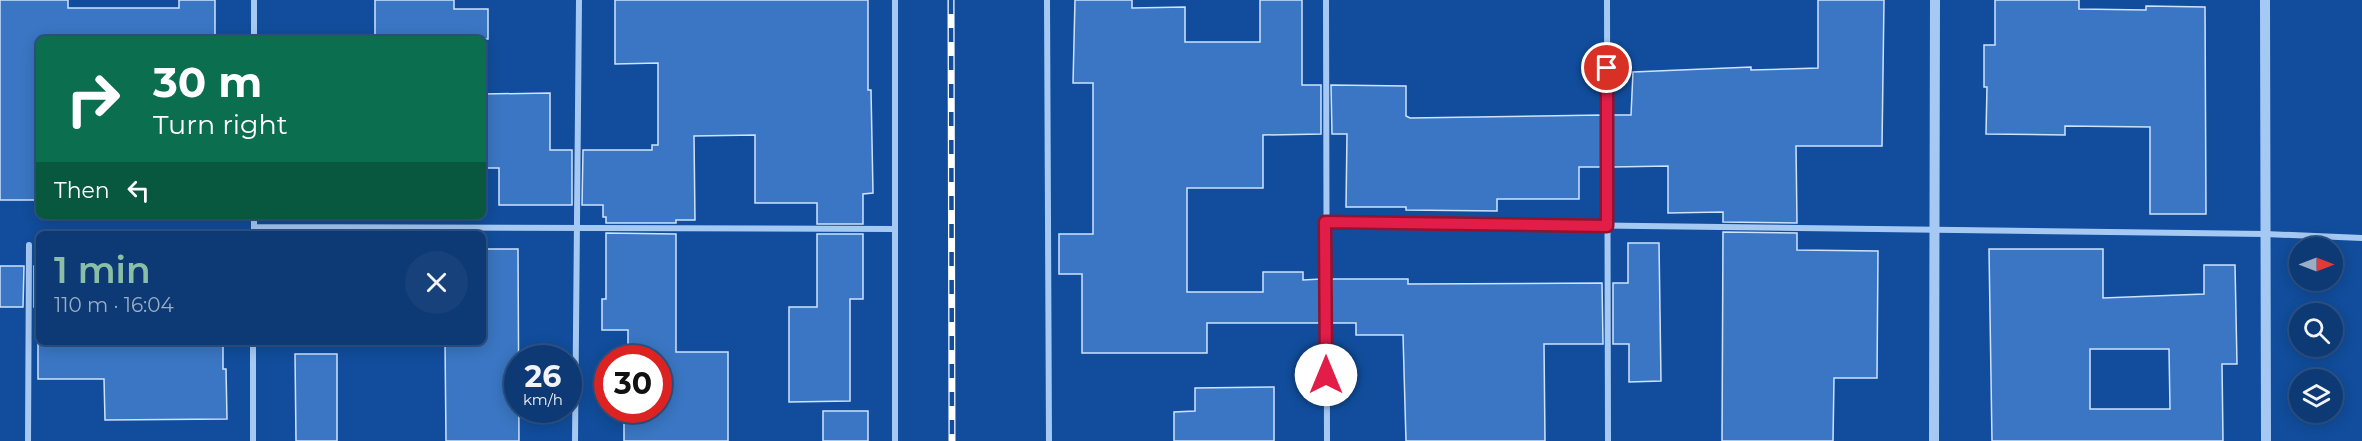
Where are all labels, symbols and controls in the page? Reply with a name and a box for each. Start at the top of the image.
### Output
pin [1581,42,1632,93]
icon: arrive [1590,51,1623,84]
text: 30 m [153,56,262,108]
icon: right [54,60,132,138]
text: Turn right [153,108,288,141]
icon: left [122,174,155,207]
text: Then [54,177,110,204]
north arrow [2289,237,2343,291]
map controls [2289,237,2343,423]
text: 1 min [54,248,151,292]
button: close [405,251,468,314]
text: 110 m · 16:04 [54,293,174,317]
button: search [2289,303,2343,357]
position arrow [1294,343,1358,407]
speed limit sign: 30 [594,345,672,423]
text: 26 [525,358,561,395]
button: layers [2289,369,2343,423]
text: km/h [523,390,563,409]

